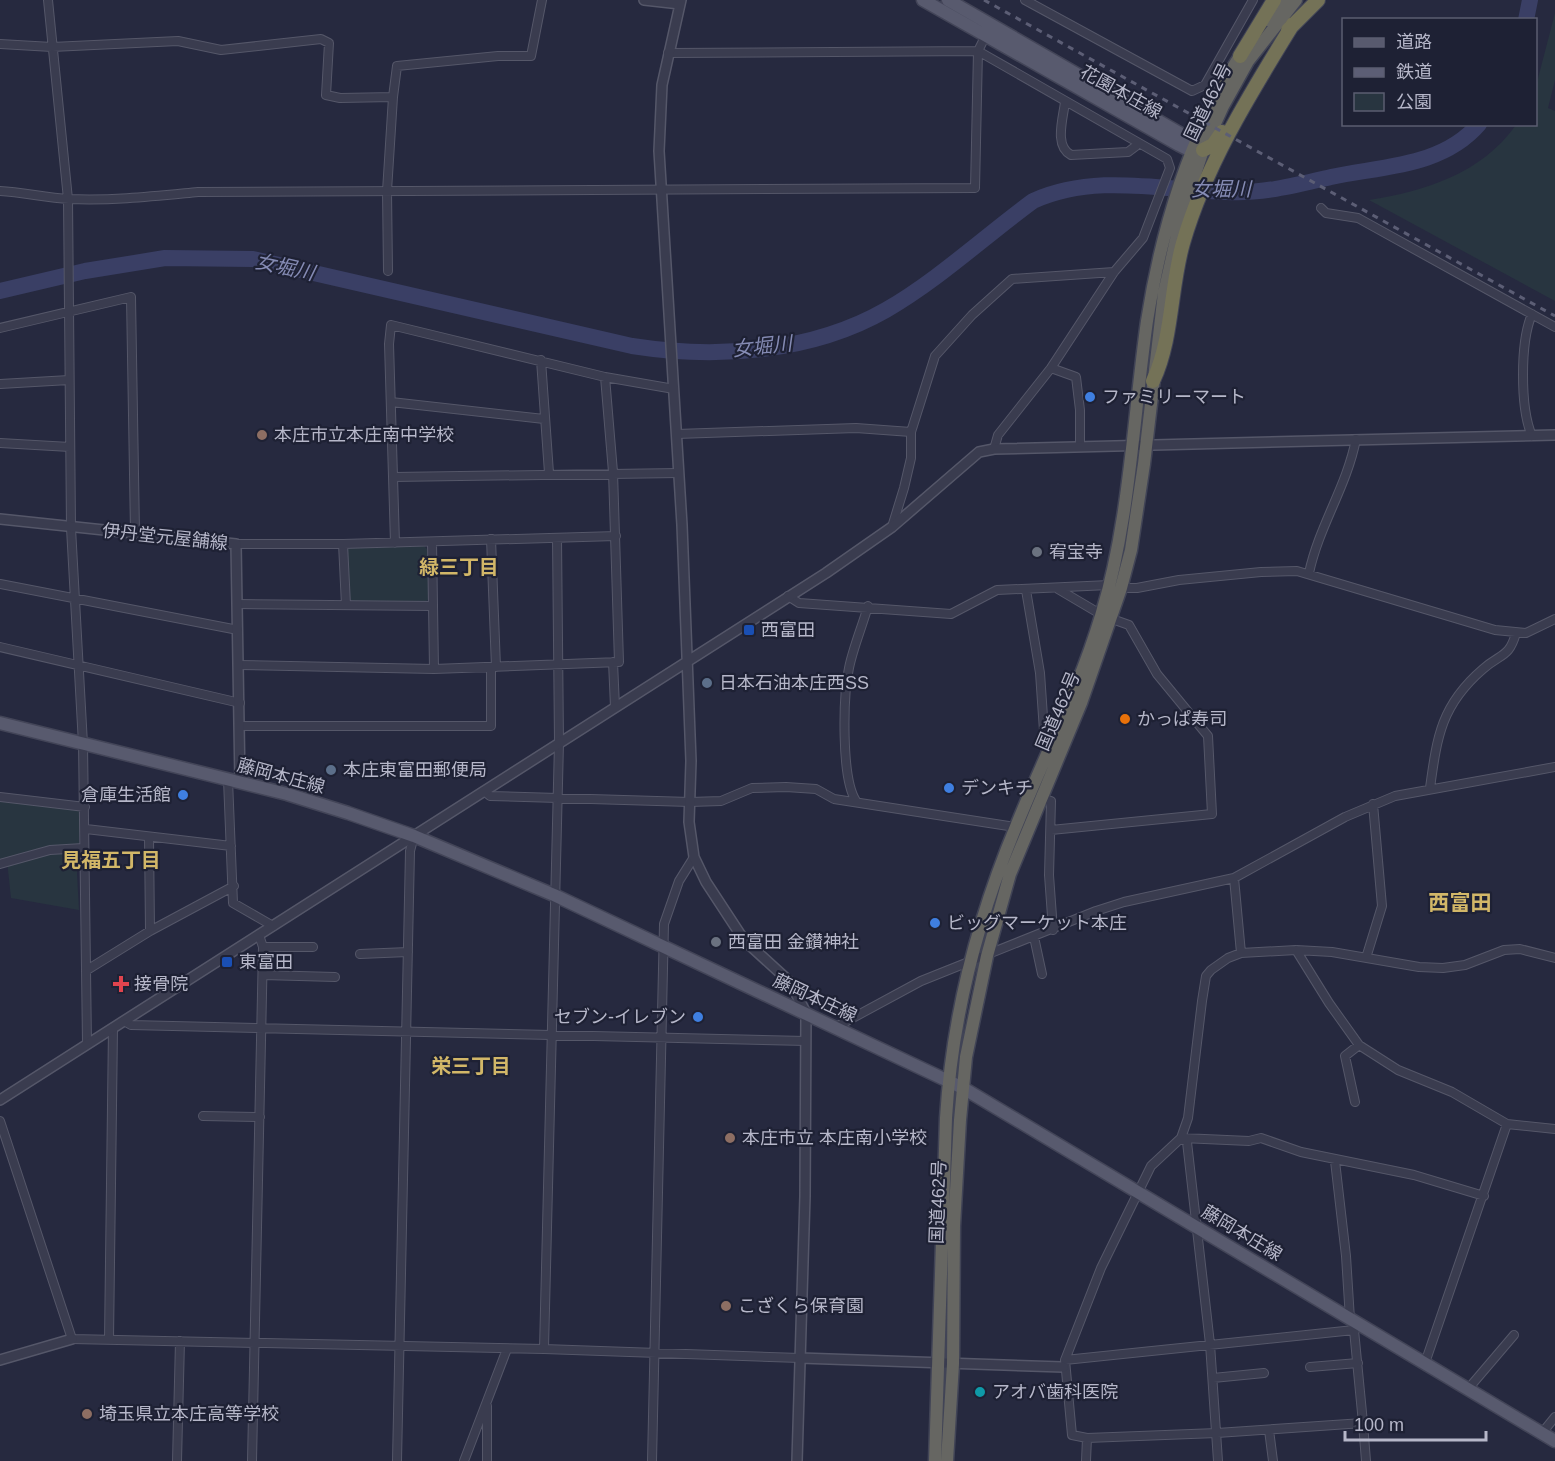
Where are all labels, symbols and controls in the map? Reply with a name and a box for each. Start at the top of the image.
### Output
legend [1342,18,1537,126]
text: 道路 [1396,32,1432,52]
street label: 国道462号 [1181,60,1235,144]
street label: 花園本庄線 [1077,61,1165,123]
text: 鉄道 [1396,62,1432,82]
text: 公園 [1396,92,1432,112]
water label: 女堀川 [1191,178,1253,200]
water label: 女堀川 [253,250,319,284]
water label: 女堀川 [731,332,795,360]
place label: ファミリーマート [1102,387,1246,407]
marker: ファミリーマート [1083,390,1097,404]
place label: 本庄市立本庄南中学校 [274,425,454,445]
marker: 本庄市立本庄南中学校 [255,428,269,442]
street label: 伊丹堂元屋舗線 [101,520,229,554]
place label: 宥宝寺 [1049,542,1103,562]
marker: 宥宝寺 [1030,545,1044,559]
district label: 緑三丁目 [419,556,499,578]
place label: 西富田 [761,620,815,640]
marker: 西富田 [742,623,756,637]
street label: 国道462号 [1032,668,1084,754]
place label: 日本石油本庄西SS [719,673,869,693]
marker: 日本石油本庄西SS [700,676,714,690]
place label: かっぱ寿司 [1137,709,1227,729]
marker: かっぱ寿司 [1118,712,1132,726]
street label: 藤岡本庄線 [235,755,327,797]
place label: 本庄東富田郵便局 [343,760,487,780]
marker: 本庄東富田郵便局 [324,763,338,777]
place label: デンキチ [961,778,1033,798]
marker: デンキチ [942,781,956,795]
place label: 倉庫生活館 [81,785,171,805]
marker: 倉庫生活館 [176,788,190,802]
district label: 見福五丁目 [61,849,161,871]
district label: 西富田 [1429,891,1492,914]
place label: ビッグマーケット本庄 [947,913,1127,933]
marker: ビッグマーケット本庄 [928,916,942,930]
place label: 西富田 金鑚神社 [728,932,859,952]
marker: 西富田 金鑚神社 [709,935,723,949]
place label: 東富田 [239,952,293,972]
marker: 東富田 [220,955,234,969]
street label: 藤岡本庄線 [770,970,860,1026]
place label: 接骨院 [134,974,188,994]
marker: 接骨院 [112,975,130,993]
place label: セブン-イレブン [554,1007,686,1027]
marker: セブン-イレブン [691,1010,705,1024]
district label: 栄三丁目 [431,1055,511,1077]
place label: 本庄市立 本庄南小学校 [742,1128,927,1148]
marker: 本庄市立 本庄南小学校 [723,1131,737,1145]
street label: 国道462号 [927,1160,949,1244]
street label: 藤岡本庄線 [1198,1201,1286,1265]
place label: こざくら保育園 [738,1296,864,1316]
marker: こざくら保育園 [719,1299,733,1313]
place label: アオバ歯科医院 [992,1382,1118,1402]
marker: アオバ歯科医院 [973,1385,987,1399]
place label: 埼玉県立本庄高等学校 [99,1404,279,1424]
scale bar [1345,1404,1486,1442]
marker: 埼玉県立本庄高等学校 [80,1407,94,1421]
text: 100 m [1354,1415,1404,1435]

